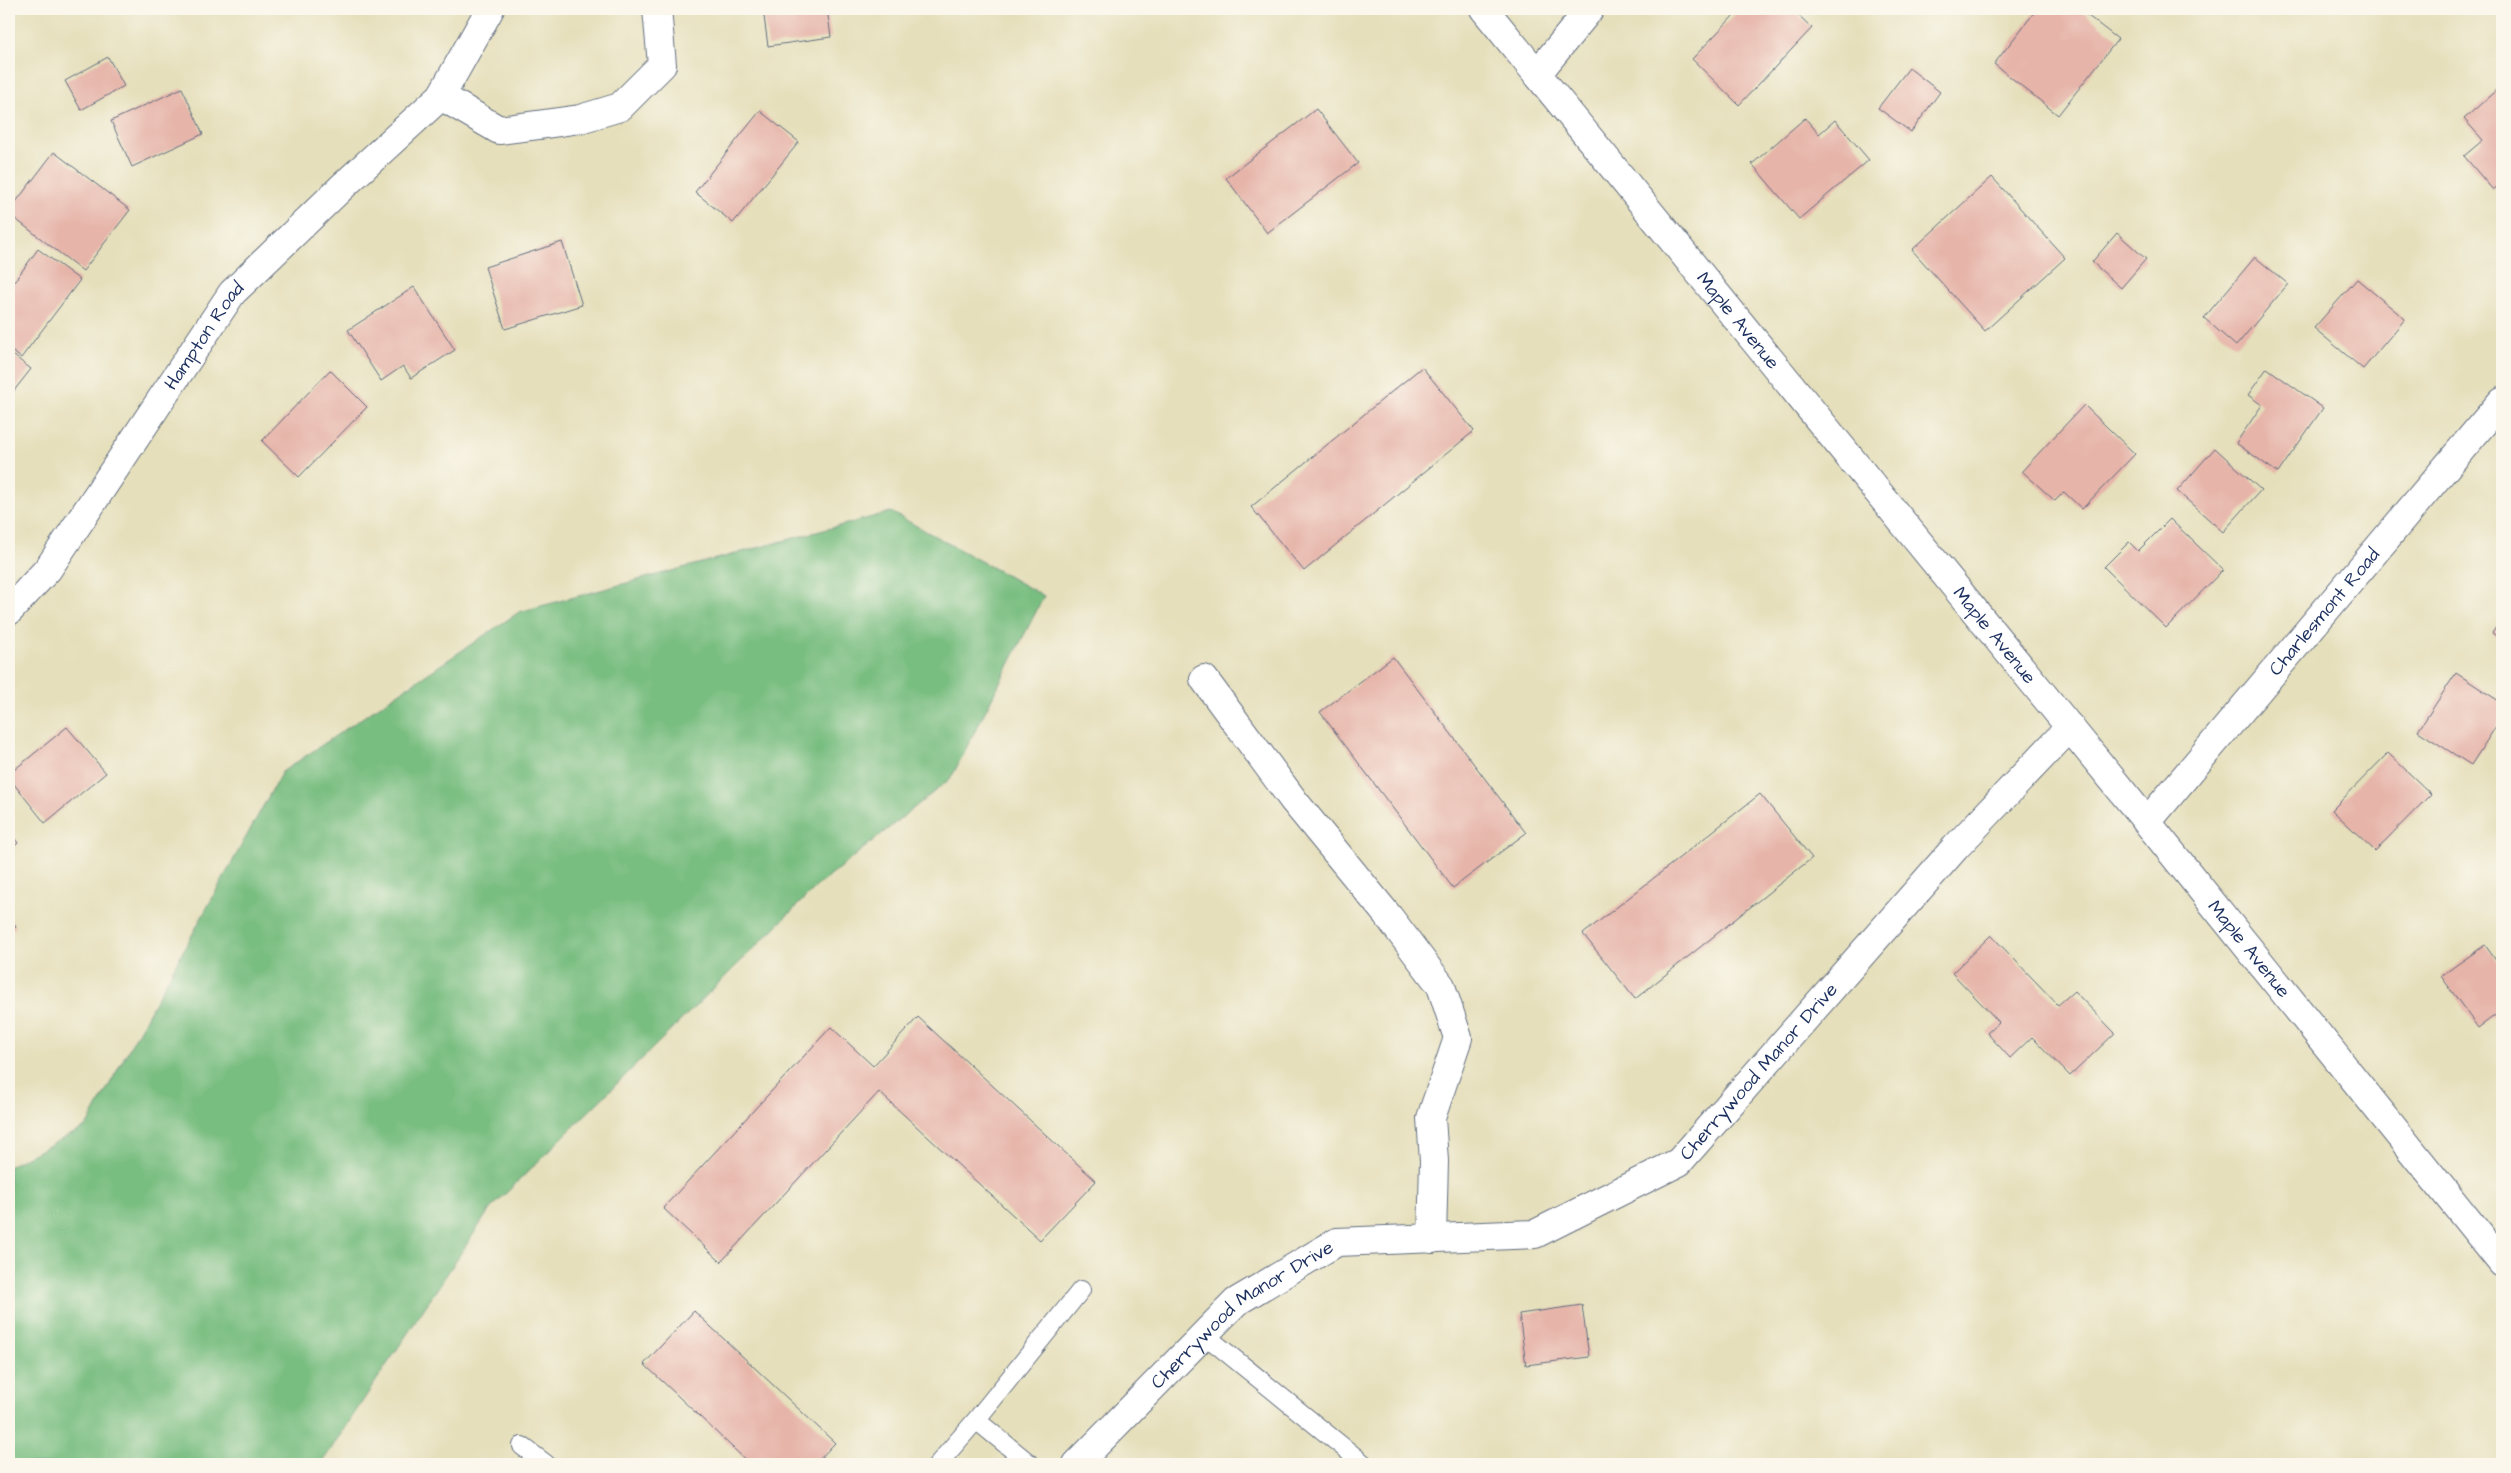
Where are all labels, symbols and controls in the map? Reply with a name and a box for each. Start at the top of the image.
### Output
street label: Maple Avenue [1690,266,1786,375]
street label: Hampton Road [158,275,250,395]
street label: Charlesmont Road [2262,542,2386,682]
street label: Maple Avenue [1947,581,2043,690]
street label: Maple Avenue [2201,894,2297,1004]
street label: Cherrywood Manor Drive [1673,977,1844,1166]
street label: Cherrywood Manor Drive [1144,1234,1338,1395]

